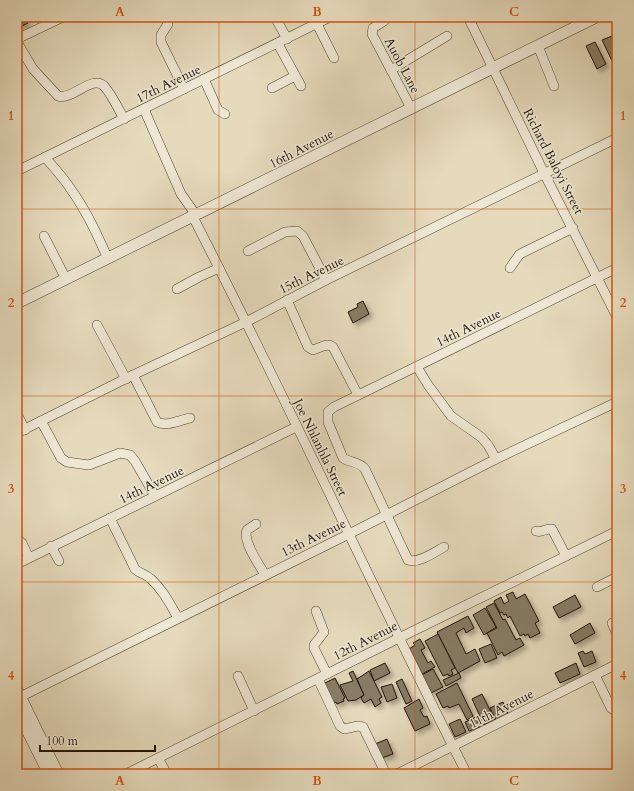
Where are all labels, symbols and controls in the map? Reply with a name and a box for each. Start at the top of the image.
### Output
text: A [115,3,125,21]
text: B [312,3,322,21]
text: C [509,3,519,21]
street label: Auob Lane [380,34,424,97]
street label: 17th Avenue [133,60,204,107]
street label: Richard Baloyi Street [519,105,588,217]
text: 1 [8,107,14,125]
text: 1 [620,107,626,125]
street label: 16th Avenue [266,125,337,173]
street label: 15th Avenue [276,251,347,298]
text: 2 [8,294,15,312]
text: 2 [620,294,627,312]
street label: 14th Avenue [433,304,504,351]
street label: Joe Nhlanhla Street [288,394,351,499]
street label: 14th Avenue [116,461,187,508]
text: 3 [8,480,15,498]
text: 3 [620,480,627,498]
street label: 13th Avenue [278,514,349,561]
street label: 12th Avenue [330,617,401,665]
text: 4 [8,667,15,685]
text: 4 [620,667,627,685]
street label: 11th Avenue [466,685,537,733]
scale bar [40,727,155,753]
text: 100 m [46,733,79,749]
text: A [115,772,125,790]
text: B [312,772,322,790]
text: C [509,772,519,790]

